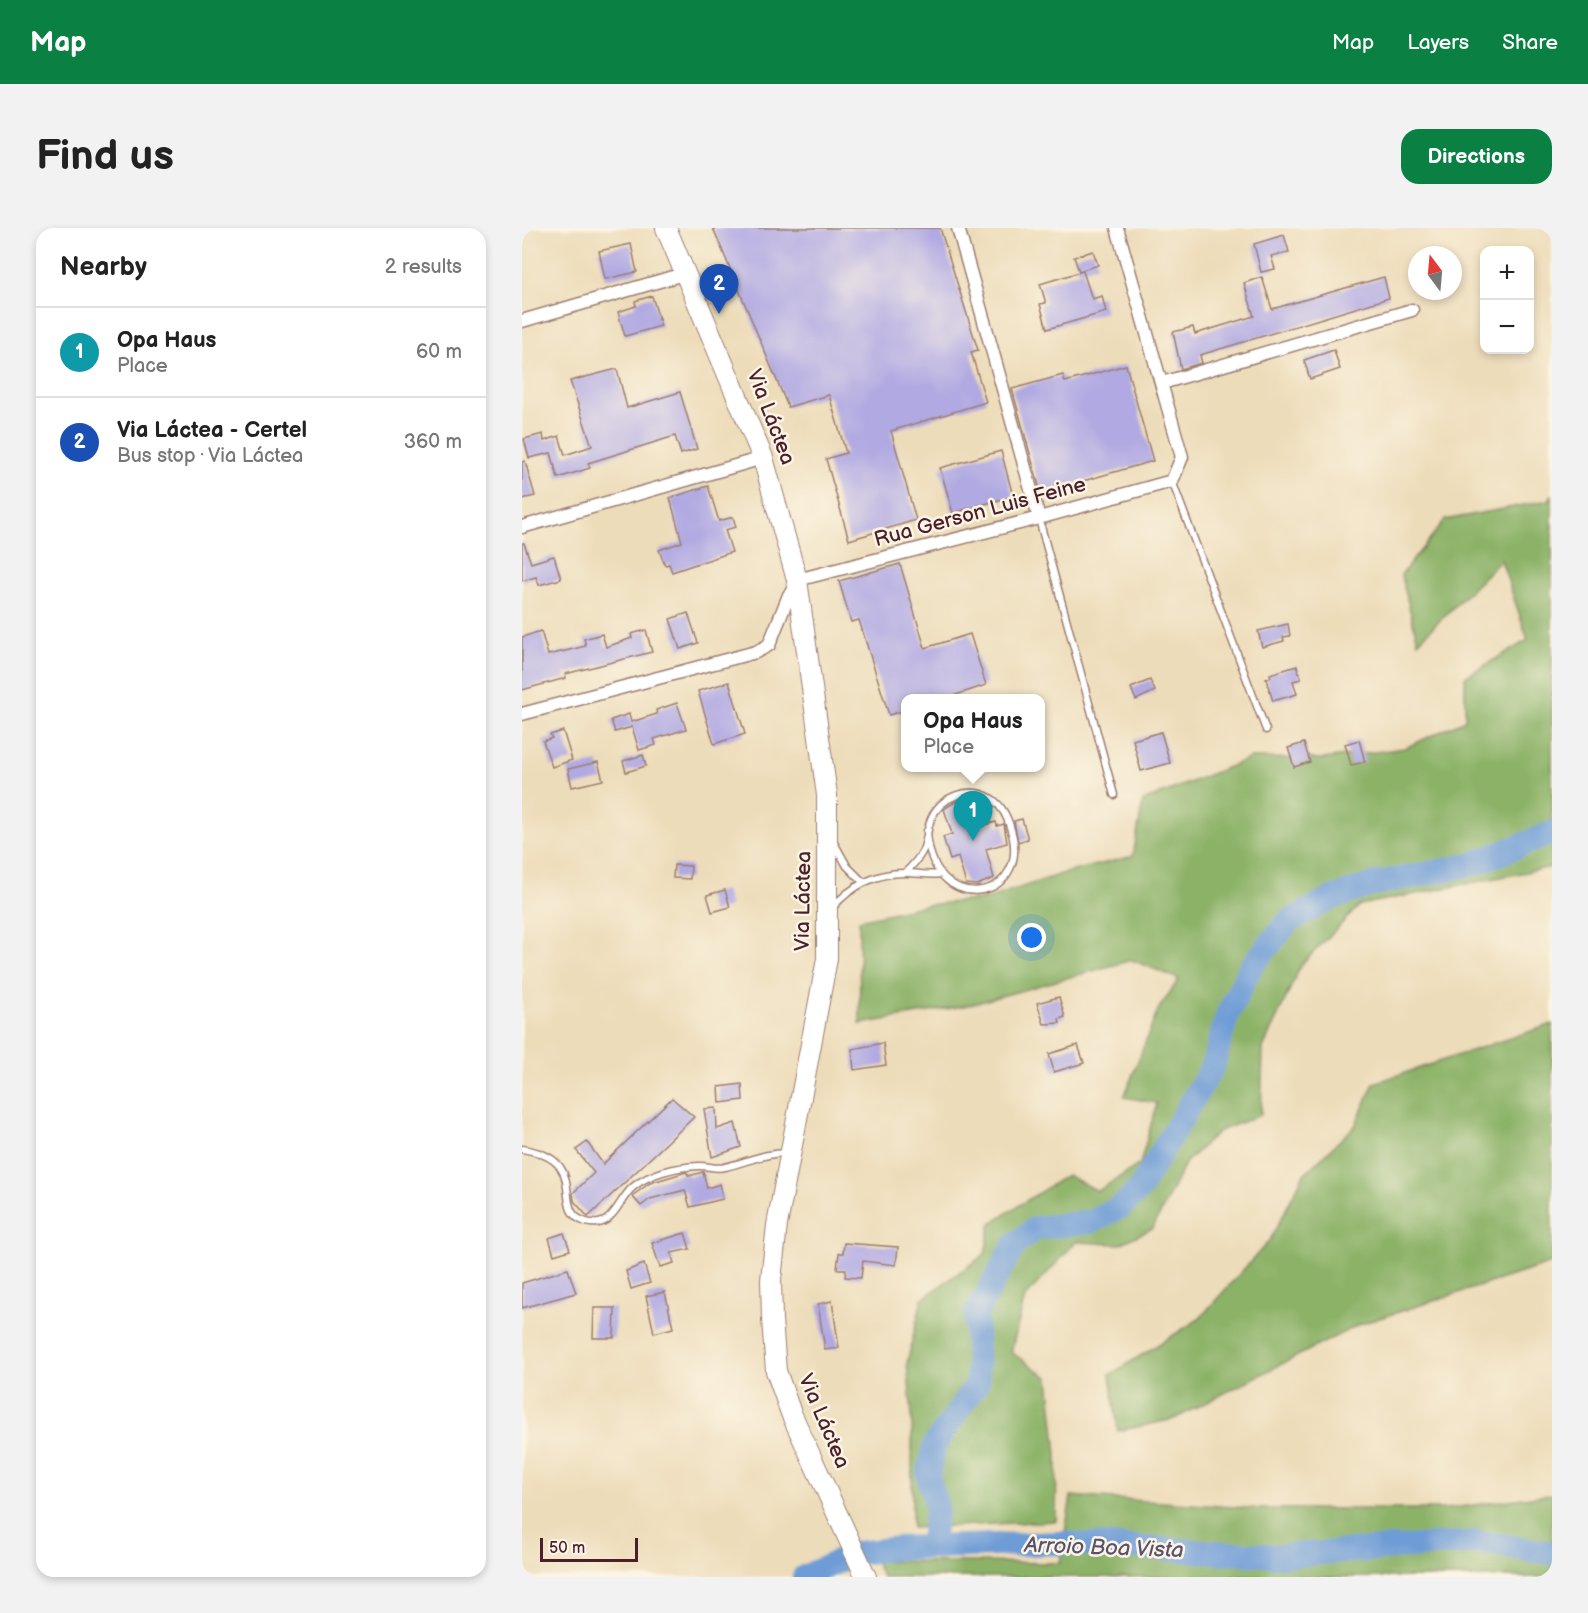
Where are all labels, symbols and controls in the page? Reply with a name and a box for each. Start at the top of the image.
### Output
text: Map [30,26,86,59]
text: Map [1332,30,1374,55]
text: Layers [1407,30,1469,55]
text: Share [1502,30,1558,55]
button: Directions [1401,129,1552,184]
text: Find us [36,131,174,182]
north arrow [1408,246,1462,300]
map controls [1480,246,1534,354]
button: + [1480,246,1534,300]
text: Nearby [60,252,147,283]
text: 2 results [385,255,462,279]
pin: 2 [700,264,738,314]
button: − [1480,300,1534,354]
text: Opa Haus [117,327,216,354]
text: 1 [75,340,84,364]
text: 60 m [416,340,462,364]
text: Place [117,354,168,378]
street label: Via Láctea [741,366,801,468]
text: Via Láctea - Certel [117,417,307,444]
text: 2 [74,430,85,454]
text: 360 m [404,430,462,454]
text: Bus stop · Via Láctea [117,444,303,468]
street label: Rua Gerson Luis Feine [871,472,1089,552]
popup [901,694,1045,772]
text: Opa Haus [923,708,1023,735]
text: Place [923,735,974,759]
pin: 1 [954,792,992,841]
street label: Via Láctea [790,851,816,951]
your location [1017,923,1046,952]
street label: Via Láctea [793,1370,855,1472]
water label: Arroio Boa Vista [1023,1532,1184,1564]
scale bar [540,1535,638,1562]
text: 50 m [549,1539,585,1558]

